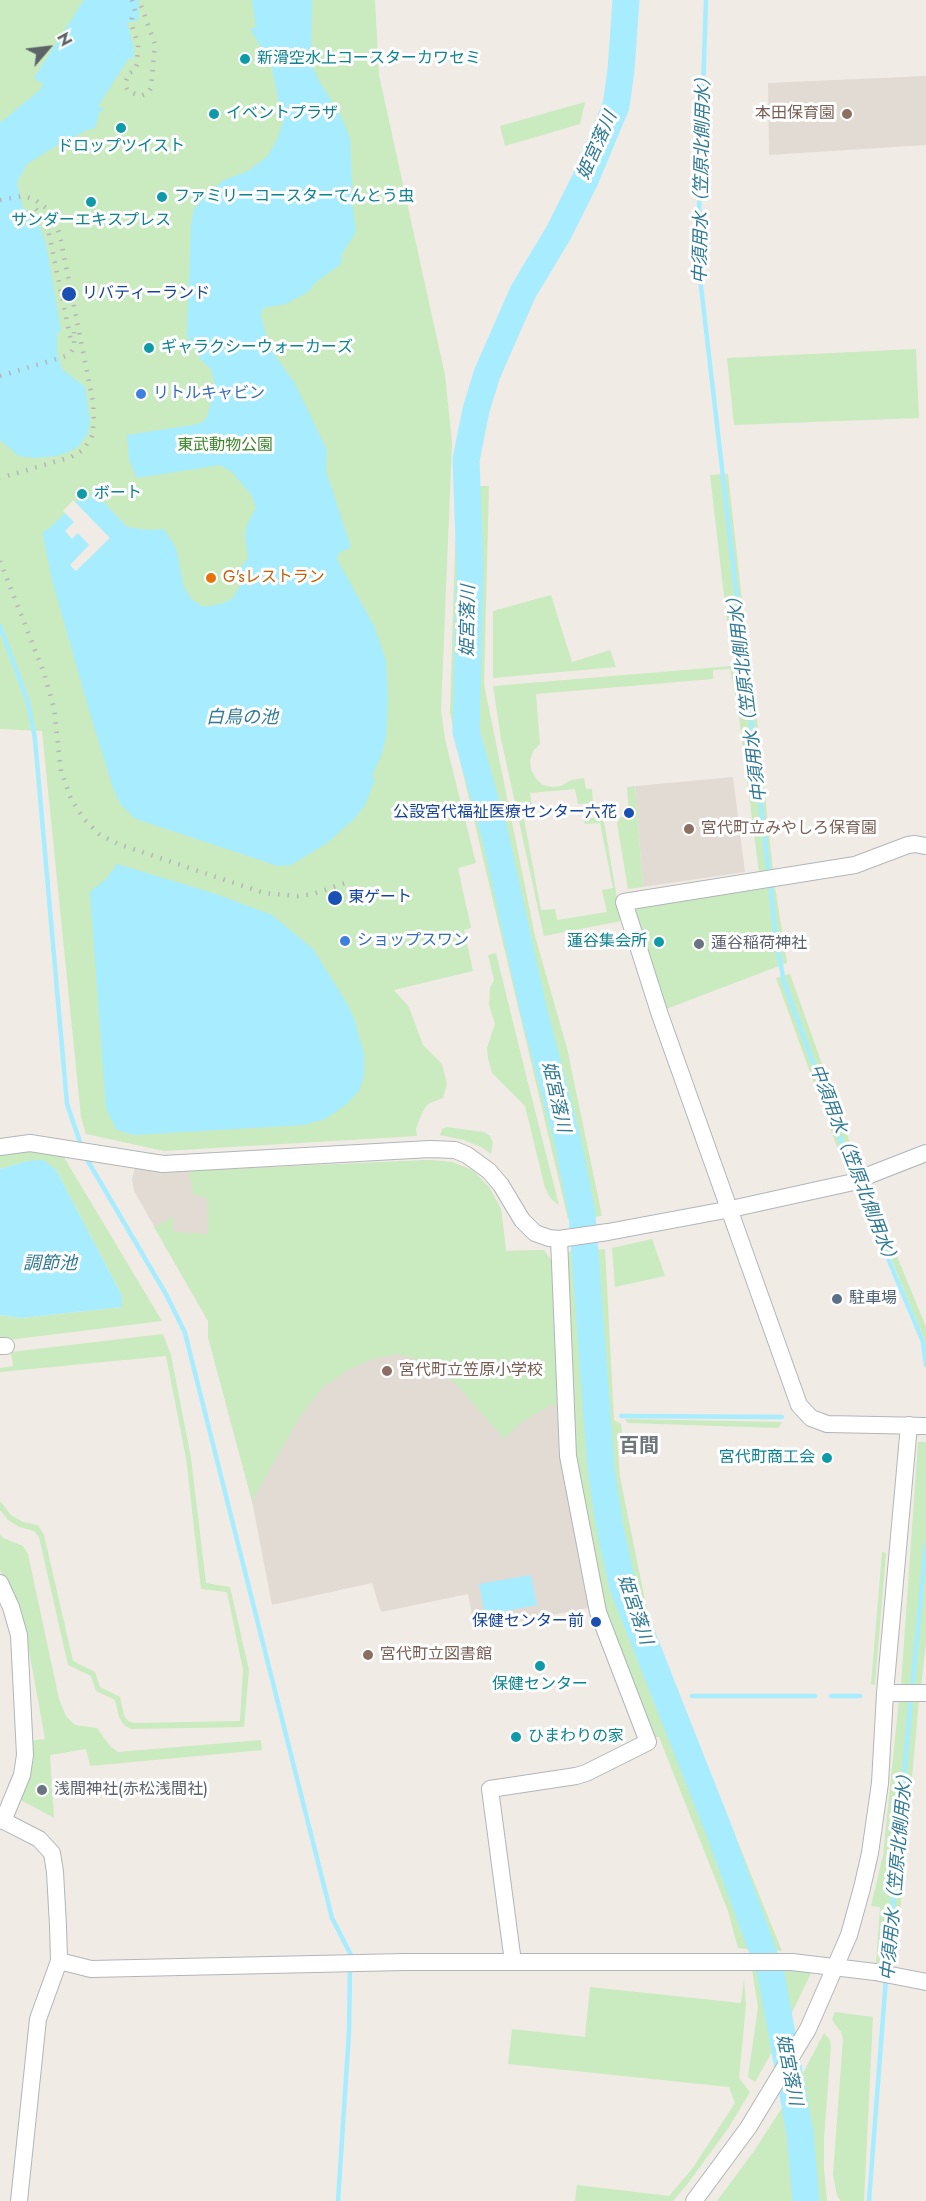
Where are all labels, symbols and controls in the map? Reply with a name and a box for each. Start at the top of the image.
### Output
north arrow [18,18,78,78]
text: N [51,28,77,50]
place label: 新滑空水上コースターカワセミ [257,49,481,69]
marker: 新滑空水上コースターカワセミ [238,52,252,66]
water label: 中須用水（笠原北側用水） [690,68,716,284]
place label: イベントプラザ [226,104,338,124]
place label: 本田保育園 [755,104,835,124]
marker: イベントプラザ [207,107,221,121]
marker: 本田保育園 [840,107,854,121]
water label: 姫宮落川 [573,109,623,183]
marker: ドロップツイスト [114,121,128,135]
place label: ドロップツイスト [57,137,185,157]
place label: ファミリーコースターてんとう虫 [174,187,414,207]
marker: ファミリーコースターてんとう虫 [155,190,169,204]
marker: サンダーエキスプレス [84,195,98,209]
place label: サンダーエキスプレス [11,211,171,231]
place label: リバティーランド [82,284,210,304]
marker: リバティーランド [60,285,78,303]
place label: ギャラクシーウォーカーズ [161,338,353,358]
marker: ギャラクシーウォーカーズ [142,341,156,355]
place label: リトルキャビン [153,384,265,404]
marker: リトルキャビン [134,387,148,401]
park label: 東武動物公園 [177,436,273,456]
place label: ボート [94,484,142,504]
marker: ボート [75,487,89,501]
place label: G'sレストラン [223,568,325,588]
marker: G'sレストラン [204,571,218,585]
water label: 姫宮落川 [458,585,480,657]
water label: 中須用水（笠原北側用水） [724,586,772,804]
water label: 白鳥の池 [206,708,278,730]
place label: 公設宮代福祉医療センター六花 [393,803,617,823]
marker: 公設宮代福祉医療センター六花 [622,806,636,820]
place label: 宮代町立みやしろ保育園 [701,819,877,839]
marker: 宮代町立みやしろ保育園 [682,822,696,836]
place label: 東ゲート [348,888,412,908]
marker: 東ゲート [326,889,344,907]
place label: ショップスワン [357,931,469,951]
place label: 蓮谷集会所 [567,932,647,952]
marker: ショップスワン [338,934,352,948]
place label: 蓮谷稲荷神社 [711,934,807,954]
marker: 蓮谷集会所 [652,935,666,949]
marker: 蓮谷稲荷神社 [692,937,706,951]
water label: 姫宮落川 [536,1059,574,1135]
water label: 中須用水（笠原北側用水） [804,1061,902,1271]
water label: 調節池 [23,1254,77,1276]
place label: 駐車場 [849,1289,897,1309]
marker: 駐車場 [830,1292,844,1306]
place label: 宮代町立笠原小学校 [399,1361,543,1381]
marker: 宮代町立笠原小学校 [380,1364,394,1378]
district label: 百間 [619,1435,659,1459]
place label: 宮代町商工会 [719,1448,815,1468]
marker: 宮代町商工会 [820,1451,834,1465]
water label: 姫宮落川 [612,1572,656,1648]
place label: 保健センター前 [472,1612,584,1632]
marker: 保健センター前 [589,1615,603,1629]
place label: 宮代町立図書館 [380,1645,492,1665]
marker: 宮代町立図書館 [361,1648,375,1662]
marker: 保健センター [533,1659,547,1673]
place label: 保健センター [492,1675,588,1695]
place label: ひまわりの家 [528,1727,624,1747]
marker: ひまわりの家 [509,1730,523,1744]
water label: 中須用水（笠原北側用水） [878,1764,918,1982]
place label: 浅間神社(赤松浅間社) [54,1780,208,1800]
marker: 浅間神社(赤松浅間社) [35,1783,49,1797]
water label: 姫宮落川 [771,2033,805,2107]

